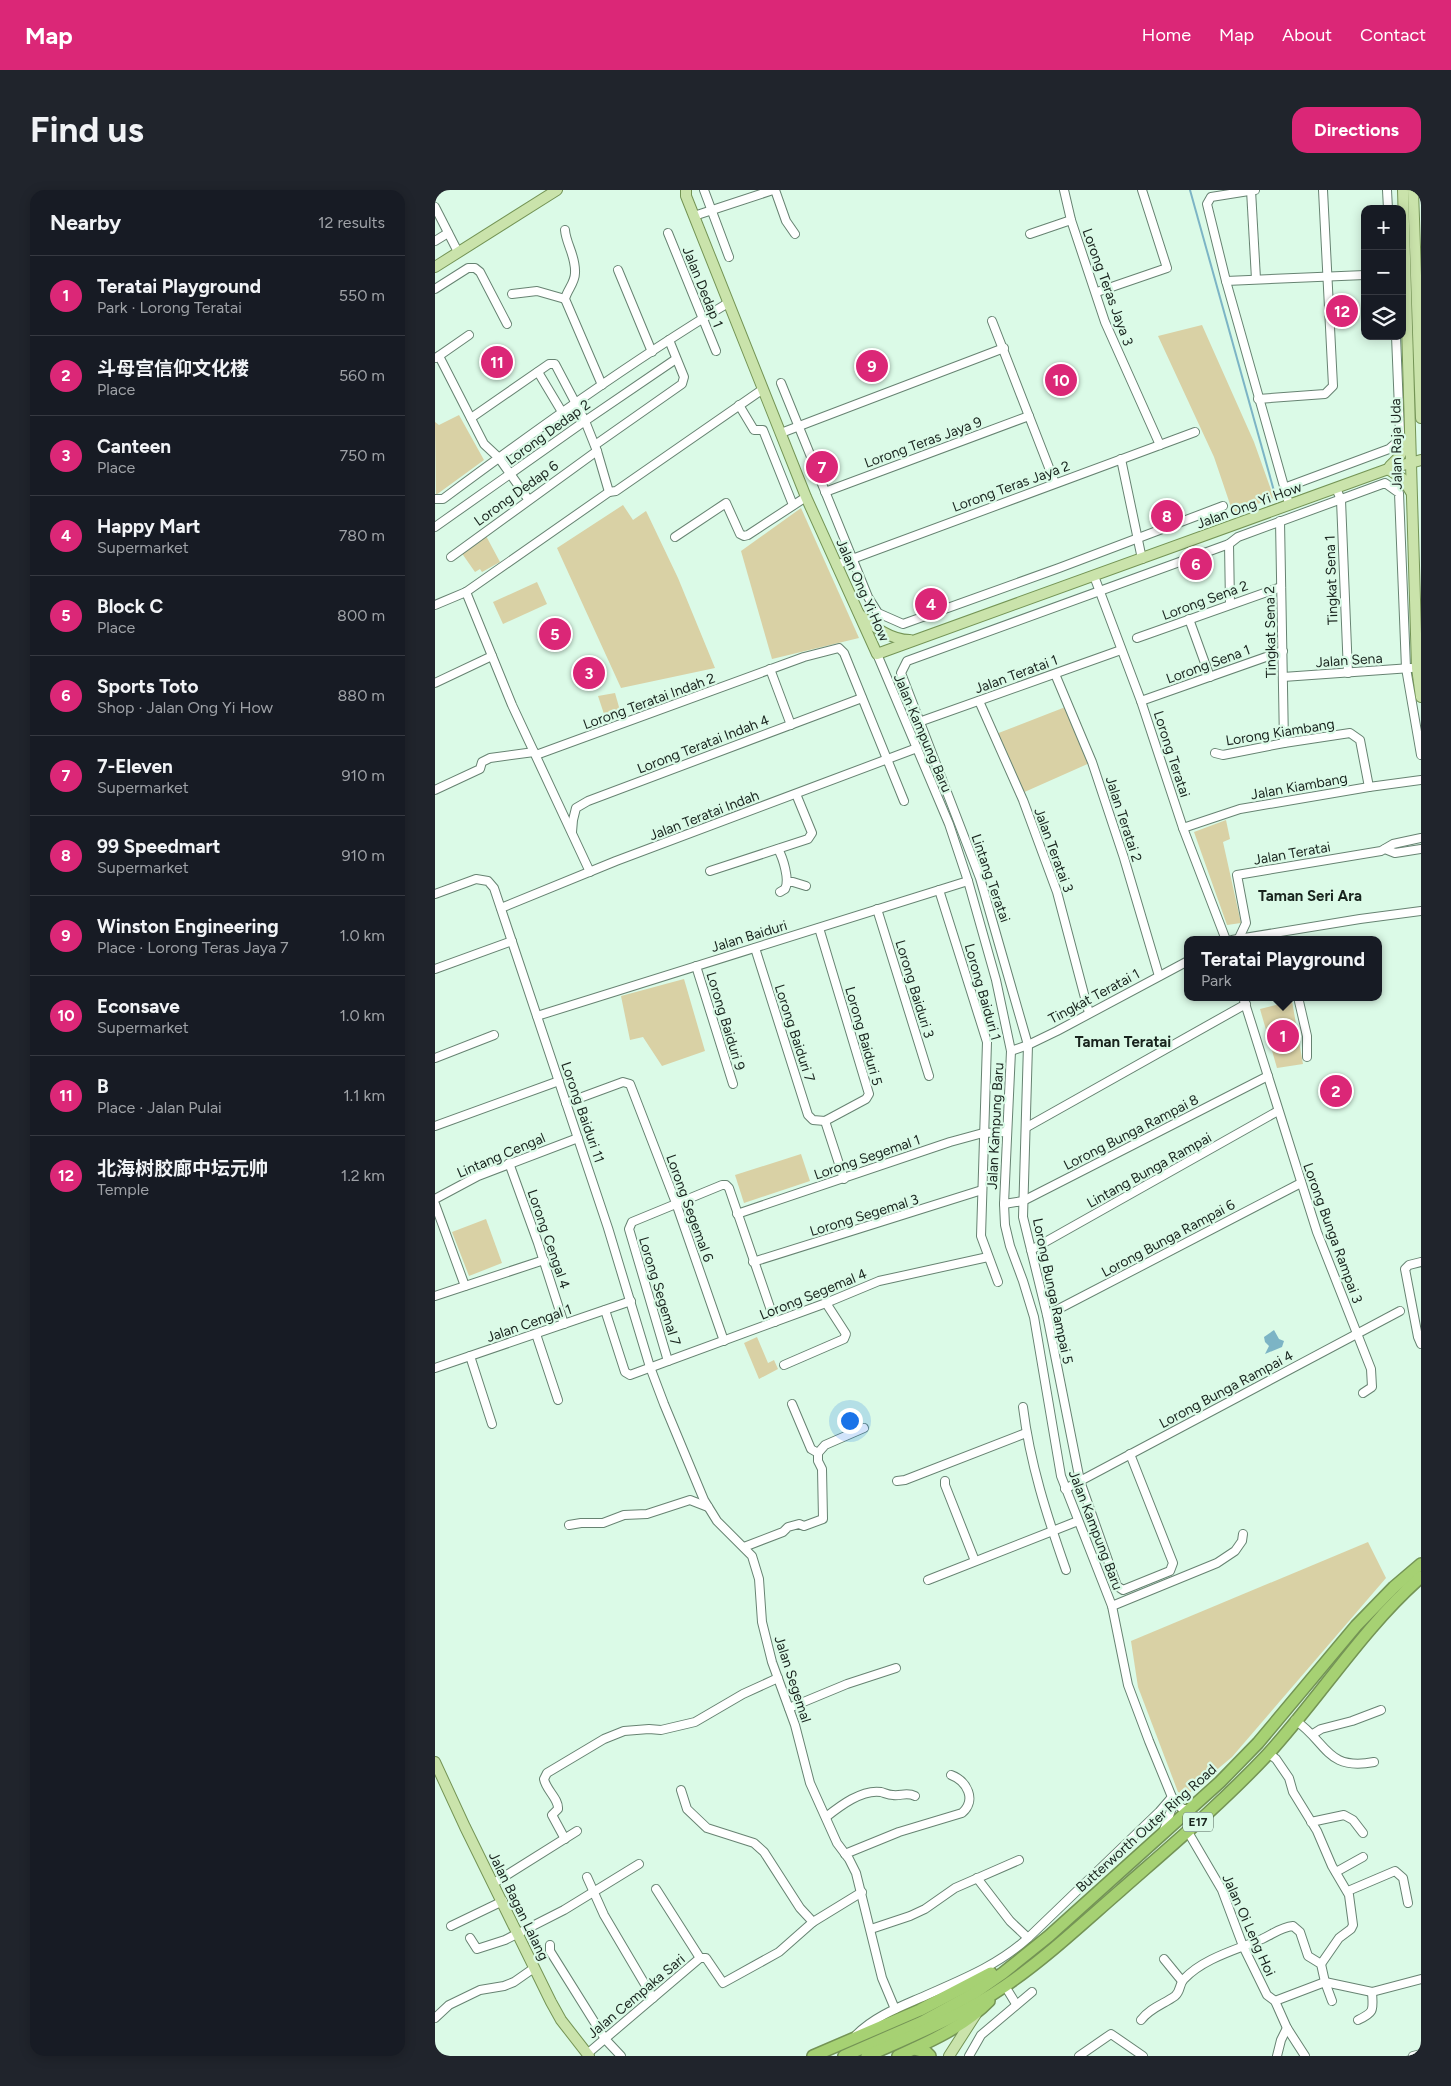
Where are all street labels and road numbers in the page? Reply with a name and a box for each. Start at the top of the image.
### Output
street label: Lorong Teras Jaya 3 [1078,226,1137,348]
street label: Jalan Dedap 1 [679,244,727,330]
street label: Lorong Dedap 2 [503,396,594,469]
street label: Jalan Raja Uda [1387,398,1406,490]
street label: Lorong Teras Jaya 9 [862,413,984,472]
street label: Lorong Dedap 6 [471,457,562,530]
street label: Lorong Teras Jaya 2 [950,457,1072,516]
street label: Jalan Ong Yi How [1194,479,1304,532]
street label: Tingkat Sena 1 [1321,535,1342,625]
street label: Jalan Ong Yi How [832,536,893,644]
street label: Lorong Sena 2 [1160,577,1250,624]
street label: Tingkat Sena 2 [1261,586,1280,678]
street label: Lorong Sena 1 [1164,641,1253,688]
street label: Jalan Sena [1315,650,1383,671]
street label: Jalan Teratai 1 [972,652,1060,697]
street label: Lorong Teratai Indah 2 [581,670,718,733]
street label: Jalan Kampung Baru [890,671,955,795]
street label: Lorong Teratai [1150,709,1193,799]
street label: Lorong Teratai Indah 4 [635,711,772,778]
street label: Lorong Kiambang [1224,715,1336,749]
street label: Jalan Kiambang [1249,770,1349,803]
street label: Jalan Teratai 2 [1102,774,1145,864]
street label: Jalan Teratai Indah [647,787,762,844]
street label: Jalan Teratai 3 [1030,805,1077,895]
street label: Lintang Teratai [967,832,1014,925]
street label: Jalan Teratai [1252,838,1332,869]
street label: Jalan Baiduri [709,917,789,956]
street label: Lorong Baiduri 3 [892,938,938,1040]
street label: Lorong Baiduri 1 [961,942,1004,1043]
street label: Tingkat Teratai 1 [1046,965,1143,1028]
street label: Lorong Baiduri 9 [702,970,749,1073]
street label: Lorong Baiduri 7 [771,982,818,1085]
street label: Lorong Baiduri 5 [841,985,886,1088]
street label: Lorong Baiduri 11 [557,1059,608,1165]
street label: Jalan Kampung Baru [984,1062,1007,1190]
street label: Lorong Bunga Rampai 8 [1061,1091,1202,1174]
street label: Lintang Cengal [455,1129,548,1182]
street label: Lintang Bunga Rampai [1084,1129,1214,1212]
street label: Lorong Segemal 1 [812,1131,923,1184]
street label: Lorong Segemal 6 [662,1152,717,1264]
street label: Lorong Bunga Rampai 3 [1299,1161,1366,1306]
street label: Lorong Cengal 4 [524,1187,574,1291]
street label: Lorong Segemal 3 [808,1191,921,1240]
street label: Lorong Bunga Rampai 6 [1099,1196,1238,1281]
street label: Lorong Bunga Rampai 5 [1029,1217,1076,1366]
street label: Lorong Segemal 7 [635,1235,684,1348]
street label: Lorong Segemal 4 [757,1265,870,1324]
street label: Jalan Cengal 1 [484,1301,574,1346]
street label: Lorong Bunga Rampai 4 [1156,1347,1296,1432]
street label: Jalan Kampung Baru [1065,1468,1126,1593]
street label: Jalan Segemal [771,1634,815,1725]
street label: Butterworth Outer Ring Road [1073,1761,1220,1896]
road number: E17 [1183,1812,1213,1831]
street label: Jalan Bagan Lalang [485,1849,552,1963]
street label: Jalan Oi Leng Hoi [1218,1872,1279,1979]
street label: Jalan Cempaka Sari [584,1951,688,2042]

